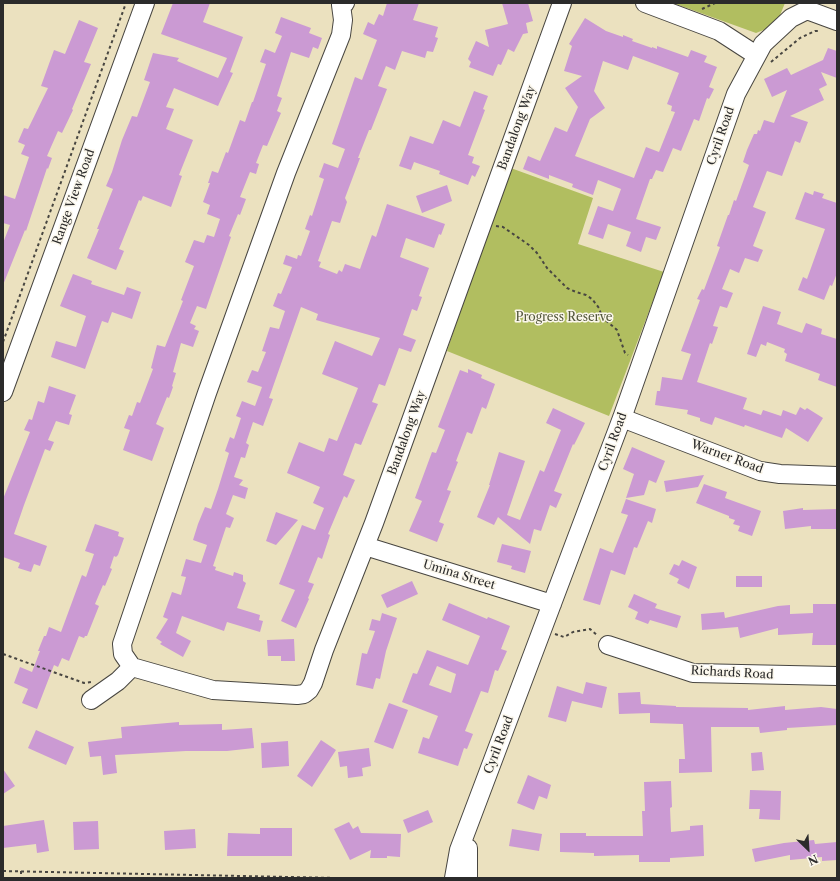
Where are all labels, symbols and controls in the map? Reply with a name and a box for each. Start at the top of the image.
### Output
street label: Bandalong Way [495,84,539,172]
street label: Cyril Road [704,105,738,167]
street label: Range View Road [50,147,98,247]
park label: Progress Reserve [515,311,613,325]
street label: Bandalong Way [385,389,429,477]
street label: Cyril Road [596,411,630,473]
street label: Warner Road [689,437,765,477]
street label: Umina Street [421,557,497,593]
street label: Richards Road [690,664,774,682]
street label: Cyril Road [481,714,517,776]
north arrow [788,829,828,869]
text: N [806,852,820,868]

